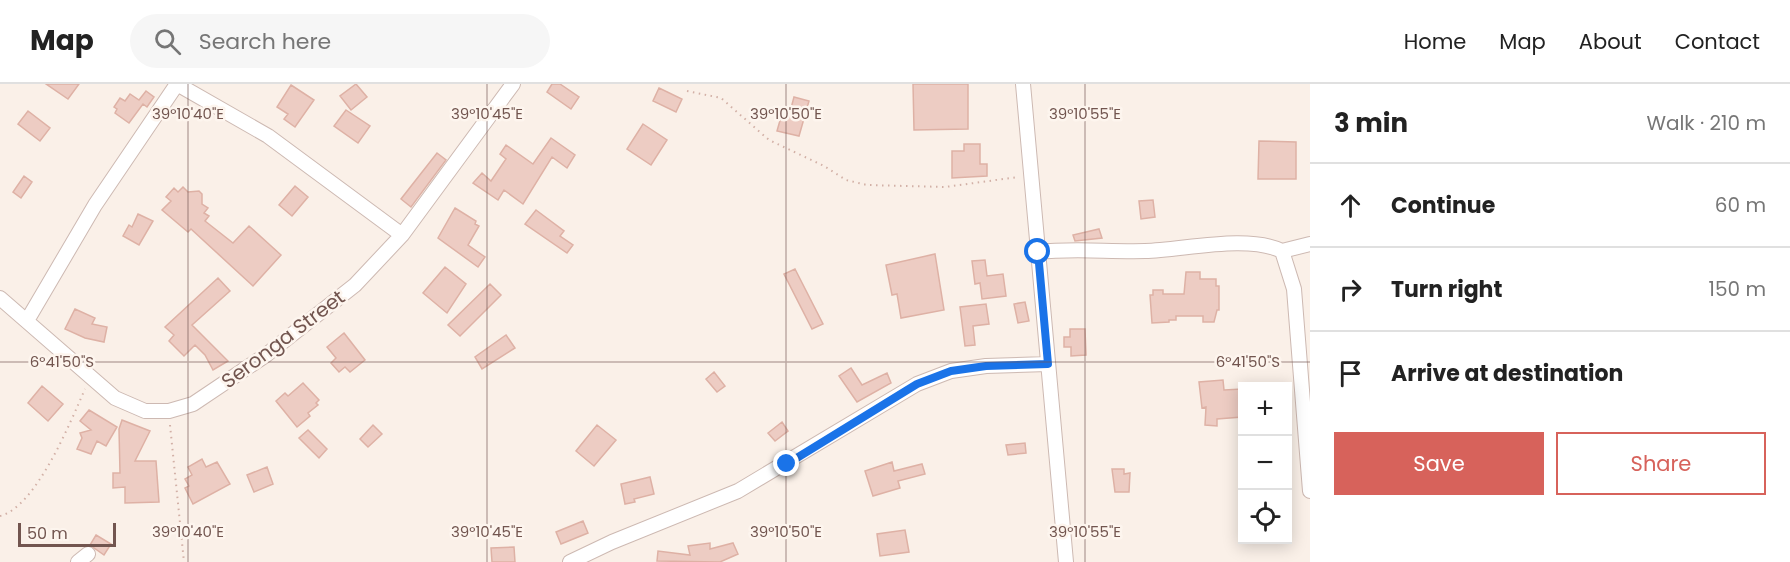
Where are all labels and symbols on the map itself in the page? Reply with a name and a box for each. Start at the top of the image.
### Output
text: 39°10'40"E [152,103,224,124]
text: 39°10'45"E [451,103,523,124]
text: 39°10'50"E [750,103,822,124]
text: 39°10'55"E [1049,103,1121,124]
route start [1024,238,1050,264]
street label: Seronga Street [215,283,351,395]
text: 6°41'50"S [30,351,94,372]
text: 6°41'50"S [1216,351,1280,372]
route end [773,450,799,476]
scale bar [18,520,116,548]
text: 39°10'40"E [152,521,224,542]
text: 39°10'45"E [451,521,523,542]
text: 39°10'50"E [750,521,822,542]
text: 39°10'55"E [1049,521,1121,542]

